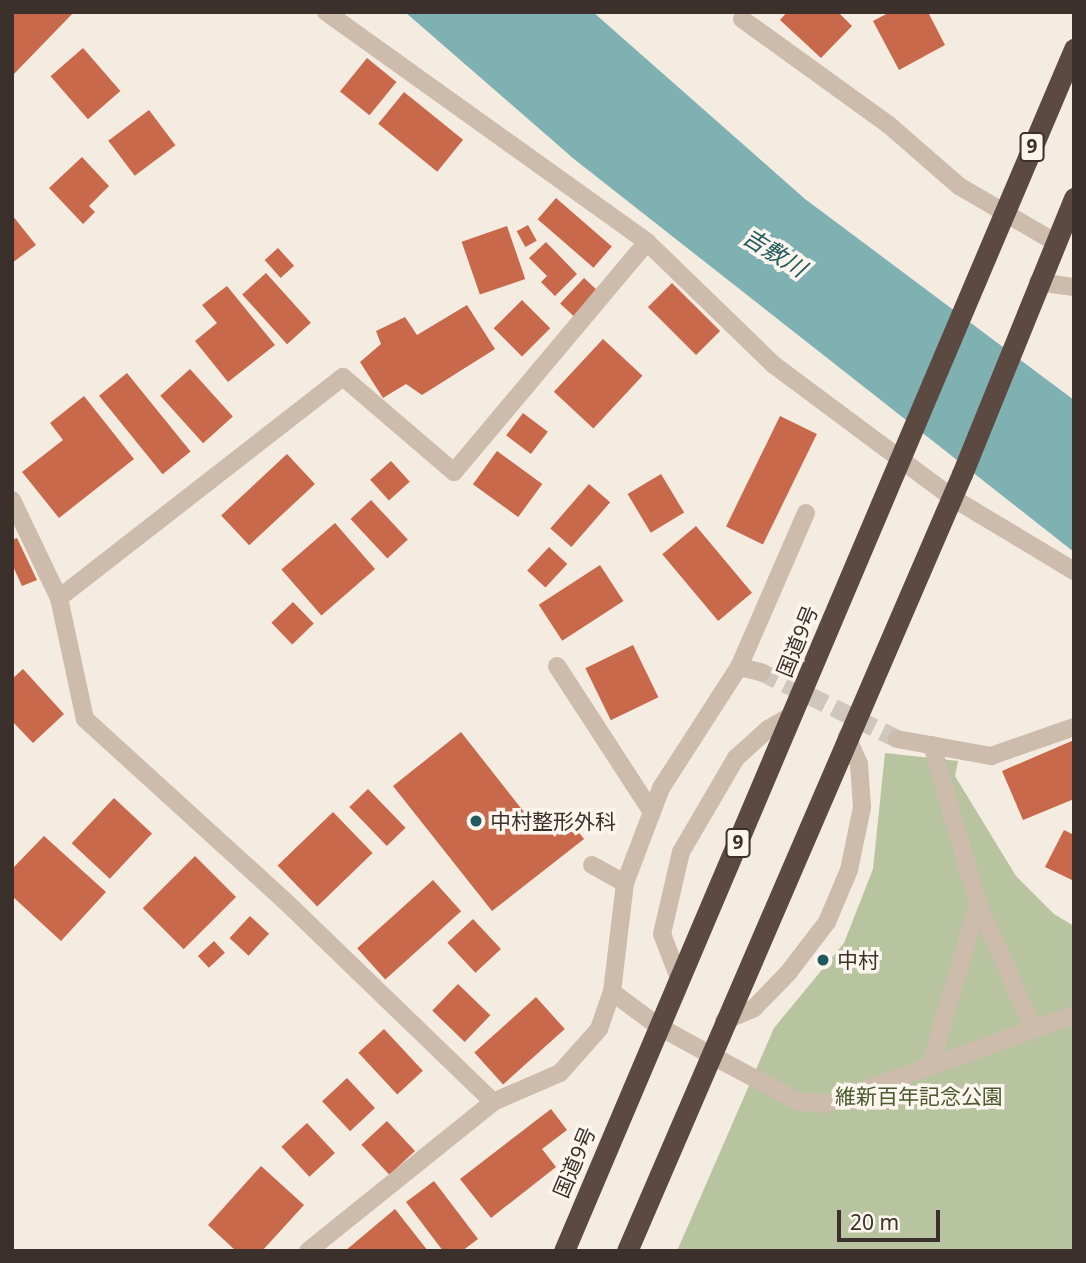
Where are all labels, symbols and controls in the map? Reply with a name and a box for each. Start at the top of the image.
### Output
road number: 9 [1018,132,1046,162]
water label: 吉敷川 [738,222,812,282]
street label: 国道9号 [771,602,823,680]
place label: 中村整形外科 [490,808,616,834]
marker: 中村整形外科 [468,813,484,829]
road number: 9 [724,828,752,858]
place label: 中村 [837,947,879,973]
marker: 中村 [815,952,831,968]
park label: 維新百年記念公園 [835,1083,1003,1109]
street label: 国道9号 [548,1123,600,1201]
scale bar [841,1196,944,1240]
text: 20 m [850,1208,899,1236]

